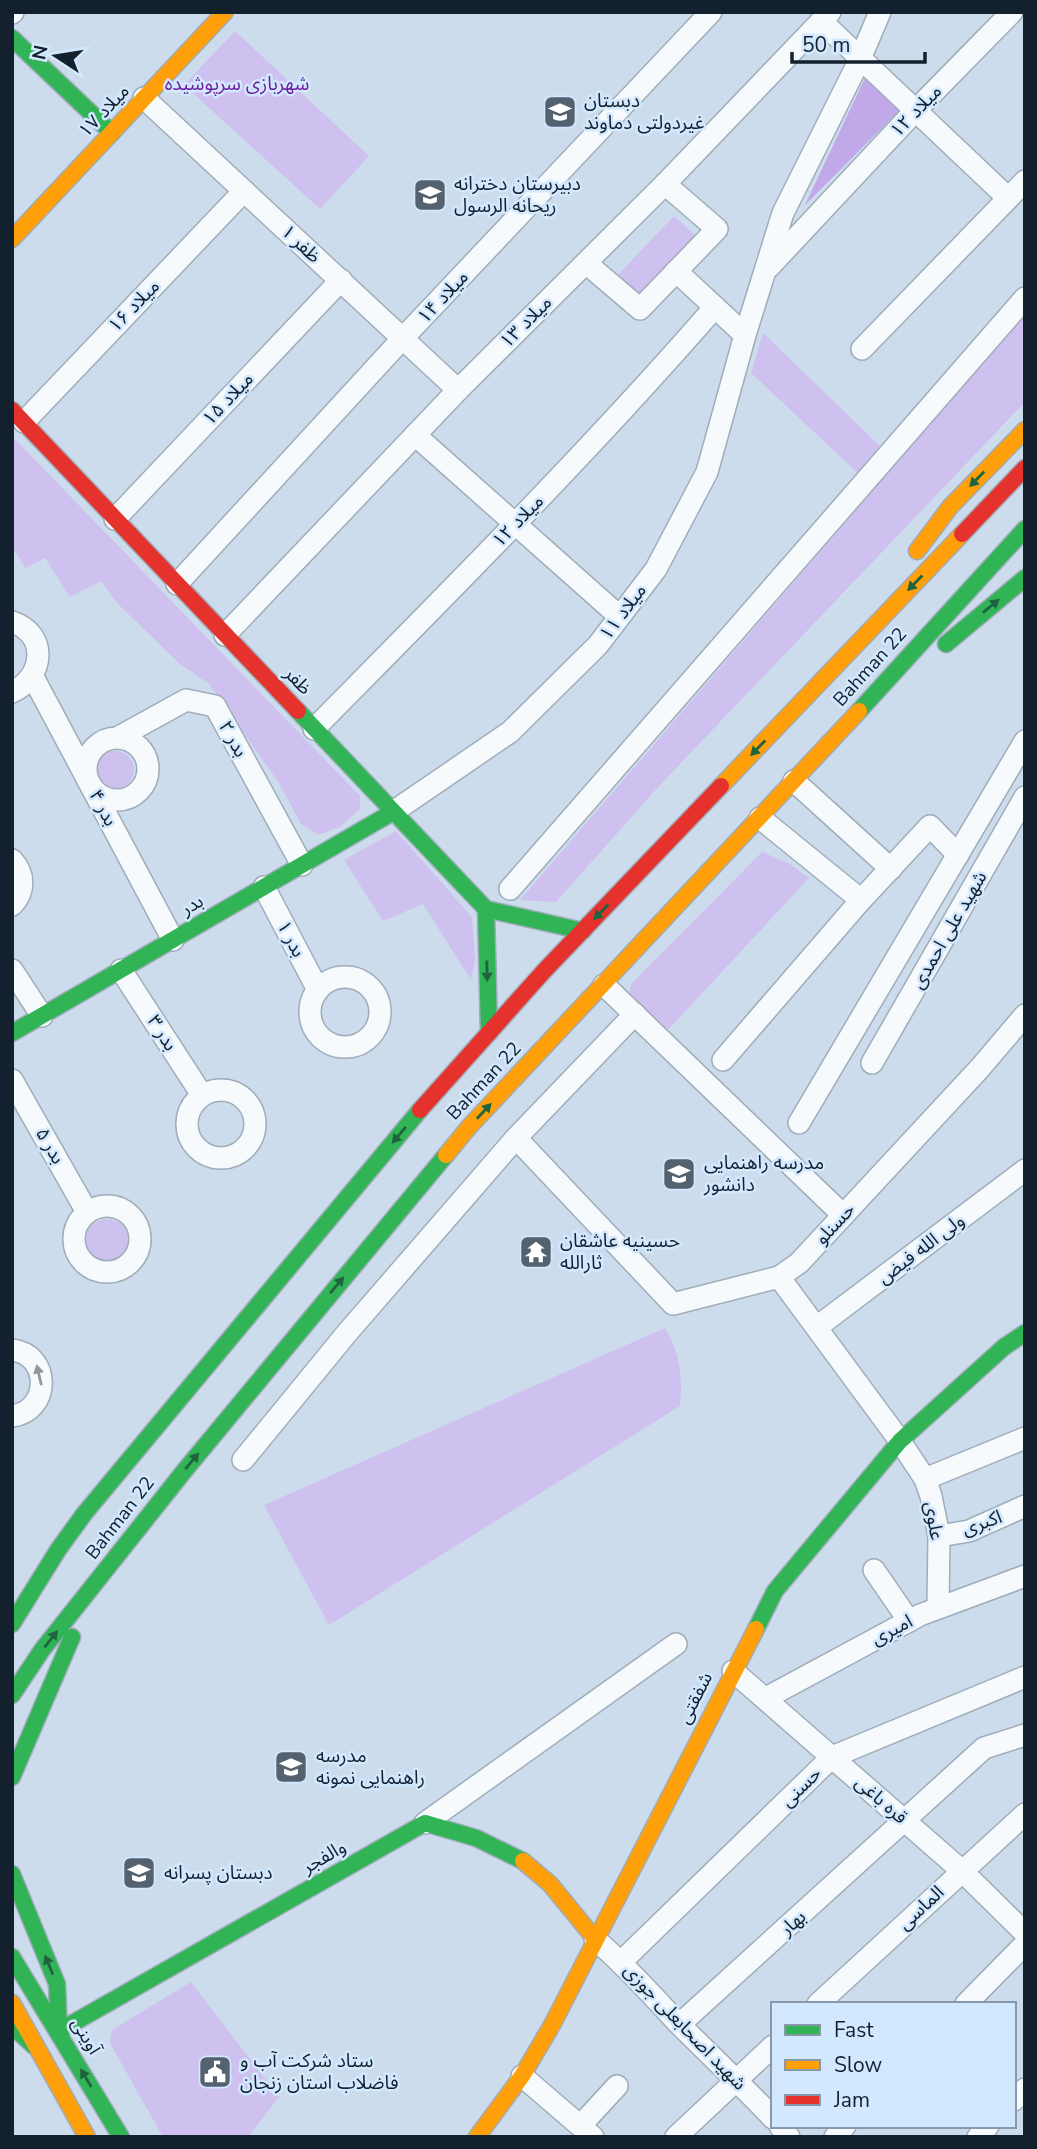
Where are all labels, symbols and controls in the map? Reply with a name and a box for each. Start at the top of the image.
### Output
north arrow [21,21,91,91]
scale bar [792,21,925,65]
text: 50 m [802,31,851,59]
text: N [26,43,55,62]
park label: شهربازی سرپوشیده [165,71,309,97]
street label: میلاد ۱۷ [73,79,135,143]
street label: میلاد ۱۲ [884,79,948,143]
place label: دبستان غیردولتی دماوند [584,88,704,136]
school or university icon: دبستان غیردولتی دماوند [541,93,579,131]
place label: دبیرستان دخترانه ریحانه الرسول [454,171,581,219]
school or university icon: دبیرستان دخترانه ریحانه الرسول [411,176,449,214]
street label: ظفر ۱ [275,219,327,269]
street label: میلاد ۱۴ [412,265,474,329]
street label: میلاد ۱۶ [102,274,166,338]
street label: میلاد ۱۳ [494,290,558,354]
street label: میلاد ۱۵ [197,367,259,431]
one-way arrow [970,470,986,487]
street label: میلاد ۱۲ [486,489,550,553]
one-way arrow [908,574,924,591]
street label: میلاد ۱۱ [593,579,653,645]
one-way arrow [983,599,1000,614]
street label: Bahman 22 [827,622,913,712]
street label: ظفر [278,661,318,701]
street label: بدر ۲ [212,716,254,762]
one-way arrow [750,739,767,756]
street label: بدر ۴ [83,785,123,831]
street label: شهید علی احمدی [905,866,993,994]
street label: بدر [175,888,208,922]
one-way arrow [593,903,609,920]
street label: بدر ۱ [271,916,311,962]
one-way arrow [481,960,493,982]
street label: بدر ۳ [141,1010,183,1056]
street label: Bahman 22 [441,1036,527,1126]
one-way arrow [475,1103,491,1120]
street label: بدر ۵ [29,1123,71,1169]
one-way arrow [391,1126,407,1144]
place label: مدرسه راهنمایی دانشور [703,1150,824,1198]
school or university icon: مدرسه راهنمایی دانشور [660,1155,698,1193]
street label: حسنلو [809,1197,861,1251]
street label: ولی الله فیض [872,1208,970,1290]
place label: حسینیه عاشقان ثارالله [560,1228,680,1276]
temple icon: حسینیه عاشقان ثارالله [517,1233,555,1271]
one-way arrow [330,1277,345,1295]
one-way arrow [34,1364,45,1386]
one-way arrow [184,1452,199,1469]
street label: Bahman 22 [79,1471,161,1565]
street label: علوی [918,1500,950,1542]
street label: اکبری [958,1504,1006,1542]
street label: امیری [867,1608,917,1652]
one-way arrow [43,1630,58,1648]
street label: شفقتی [671,1668,719,1728]
place label: مدرسه راهنمایی نمونه [316,1743,425,1791]
school or university icon: مدرسه راهنمایی نمونه [272,1748,310,1786]
street label: حسنی [775,1761,827,1813]
street label: قره باغی [849,1770,913,1830]
street label: والفجر [296,1834,351,1881]
school or university icon: دبستان پسرانه [120,1854,158,1892]
place label: دبستان پسرانه [164,1860,273,1886]
street label: الماسی [892,1880,950,1936]
street label: بهار [773,1904,812,1942]
one-way arrow [43,1954,54,1975]
street label: شهید اصحابعلی جوزی [618,1958,752,2096]
legend [771,2002,1016,2128]
street label: آوینی [65,2013,108,2061]
text: Fast [834,2016,874,2044]
place label: ستاد شرکت آب و فاضلاب استان زنجان [240,2048,398,2096]
text: Slow [834,2051,883,2079]
public building icon: ستاد شرکت آب و فاضلاب استان زنجان [196,2053,234,2091]
one-way arrow [81,2068,93,2088]
text: Jam [833,2086,870,2114]

